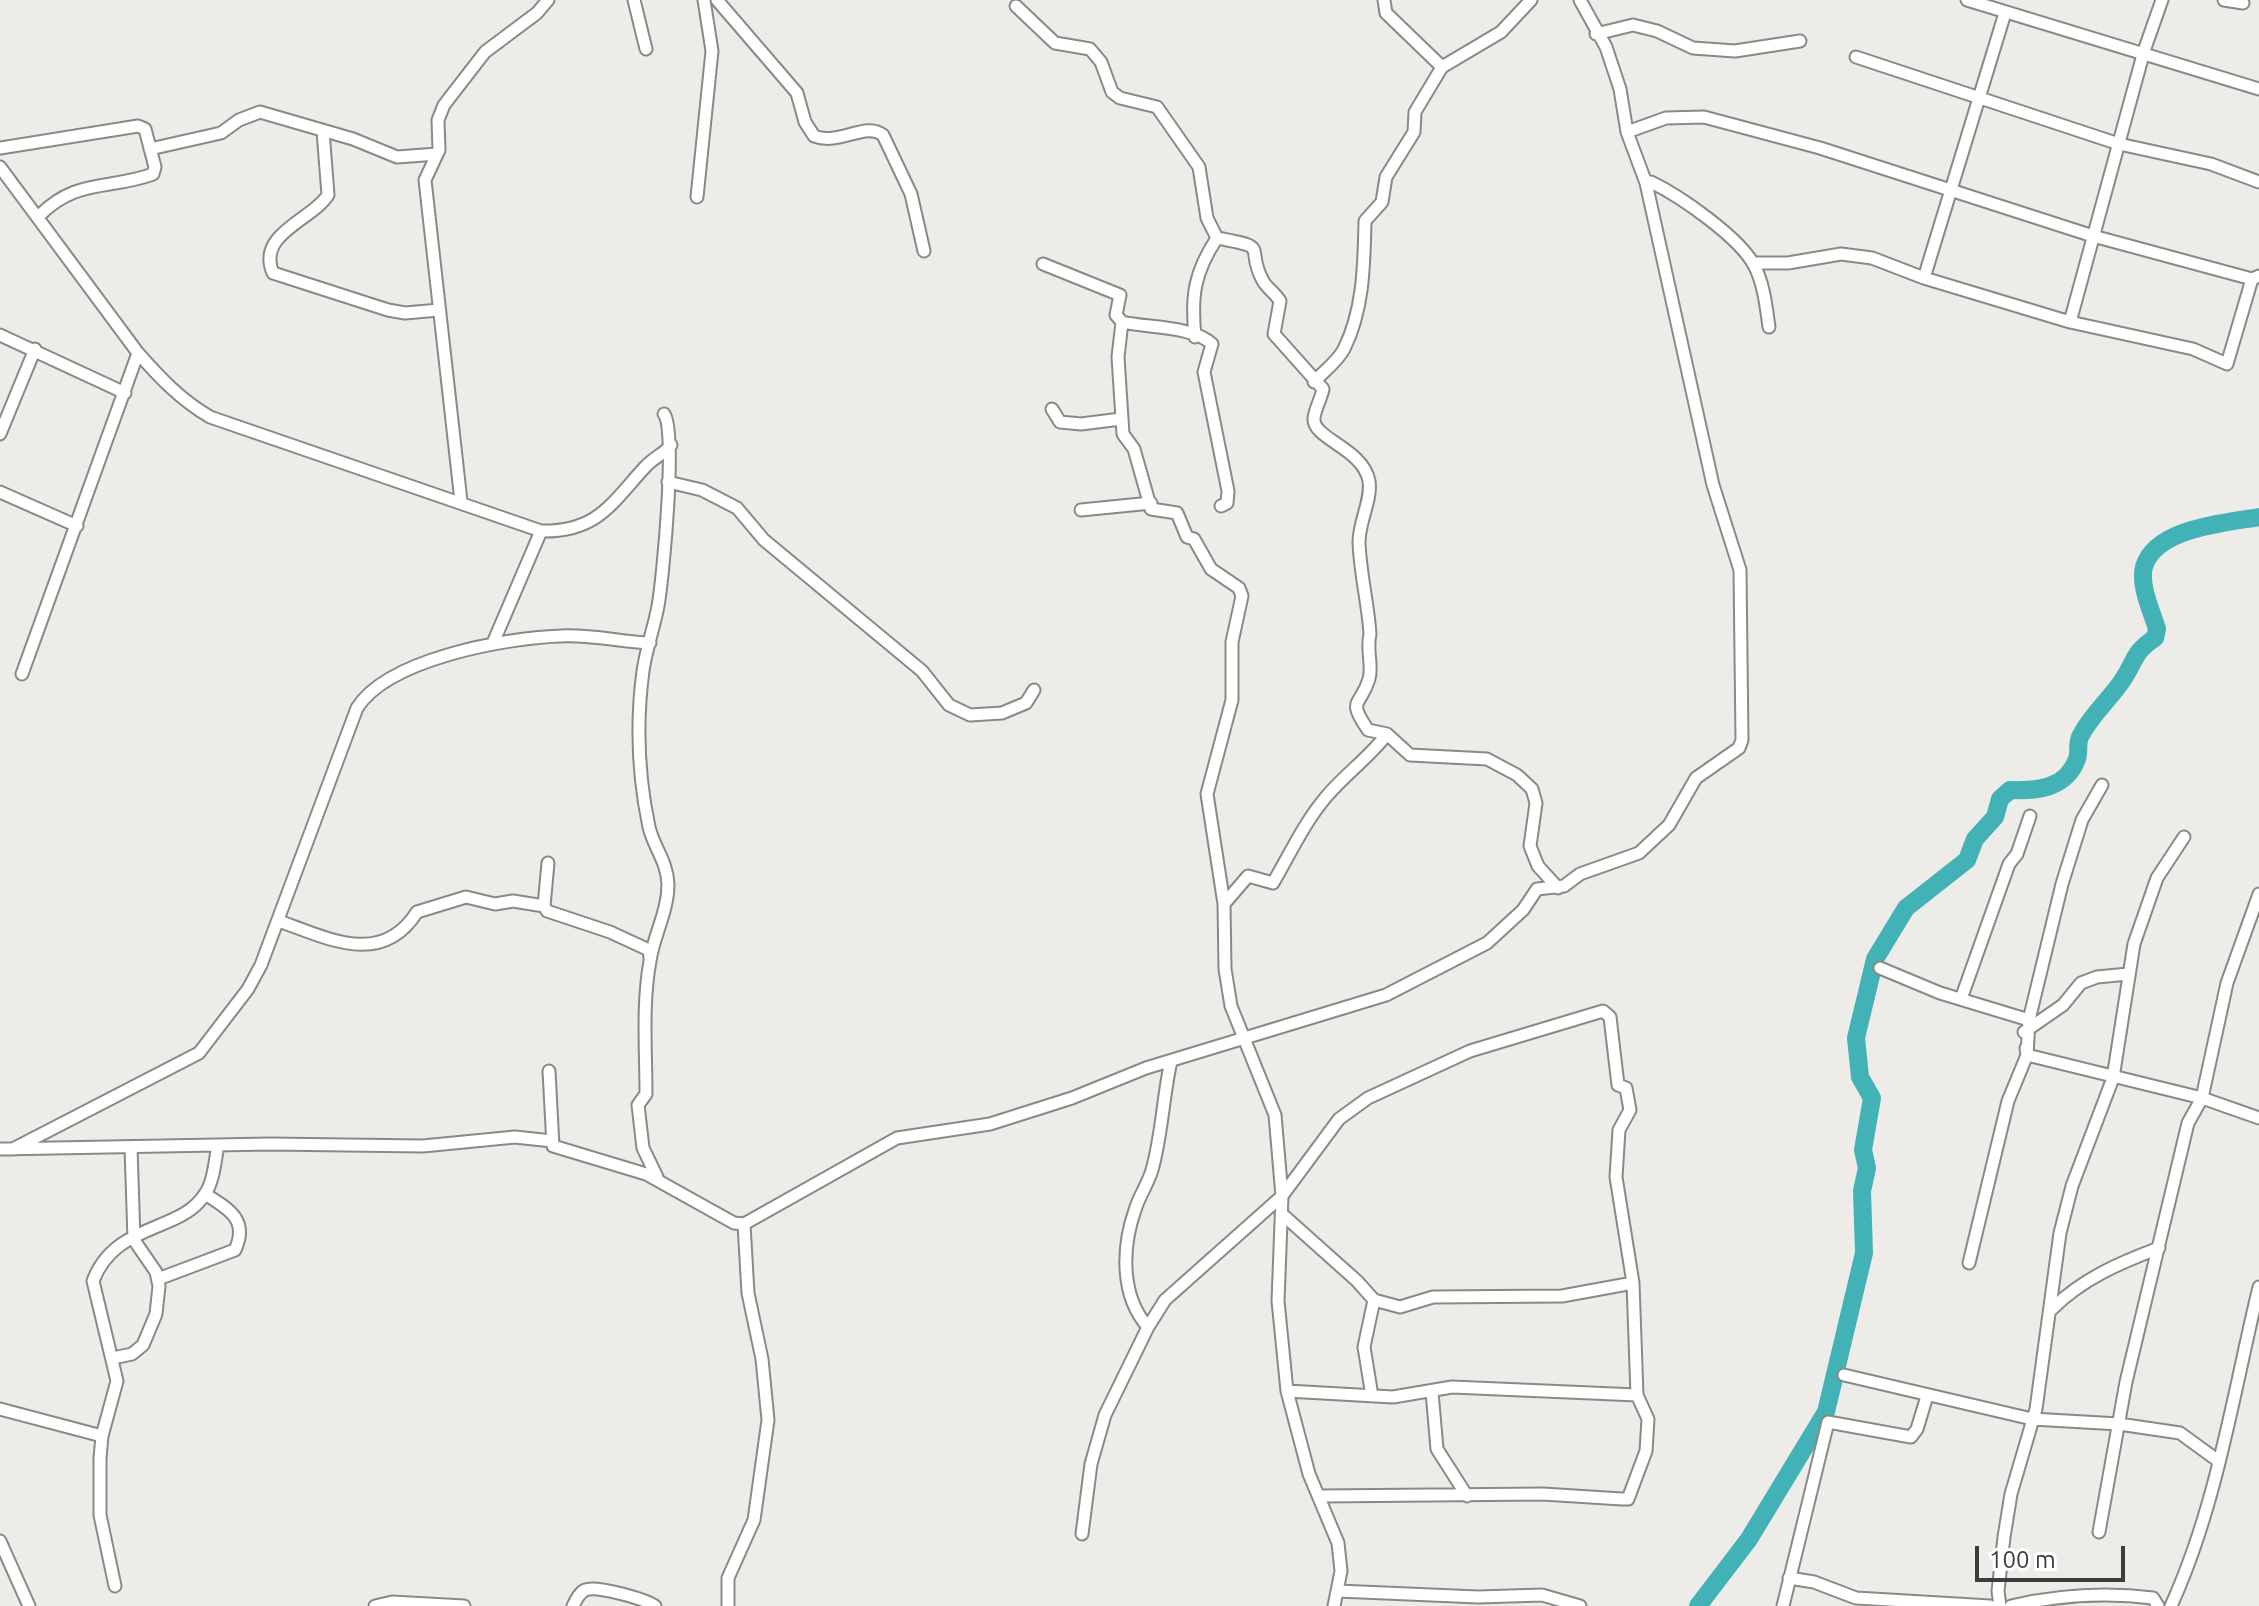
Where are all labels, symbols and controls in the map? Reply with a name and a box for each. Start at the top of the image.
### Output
scale bar [1979,1530,2129,1580]
text: 100 m [1989,1546,2056,1573]

